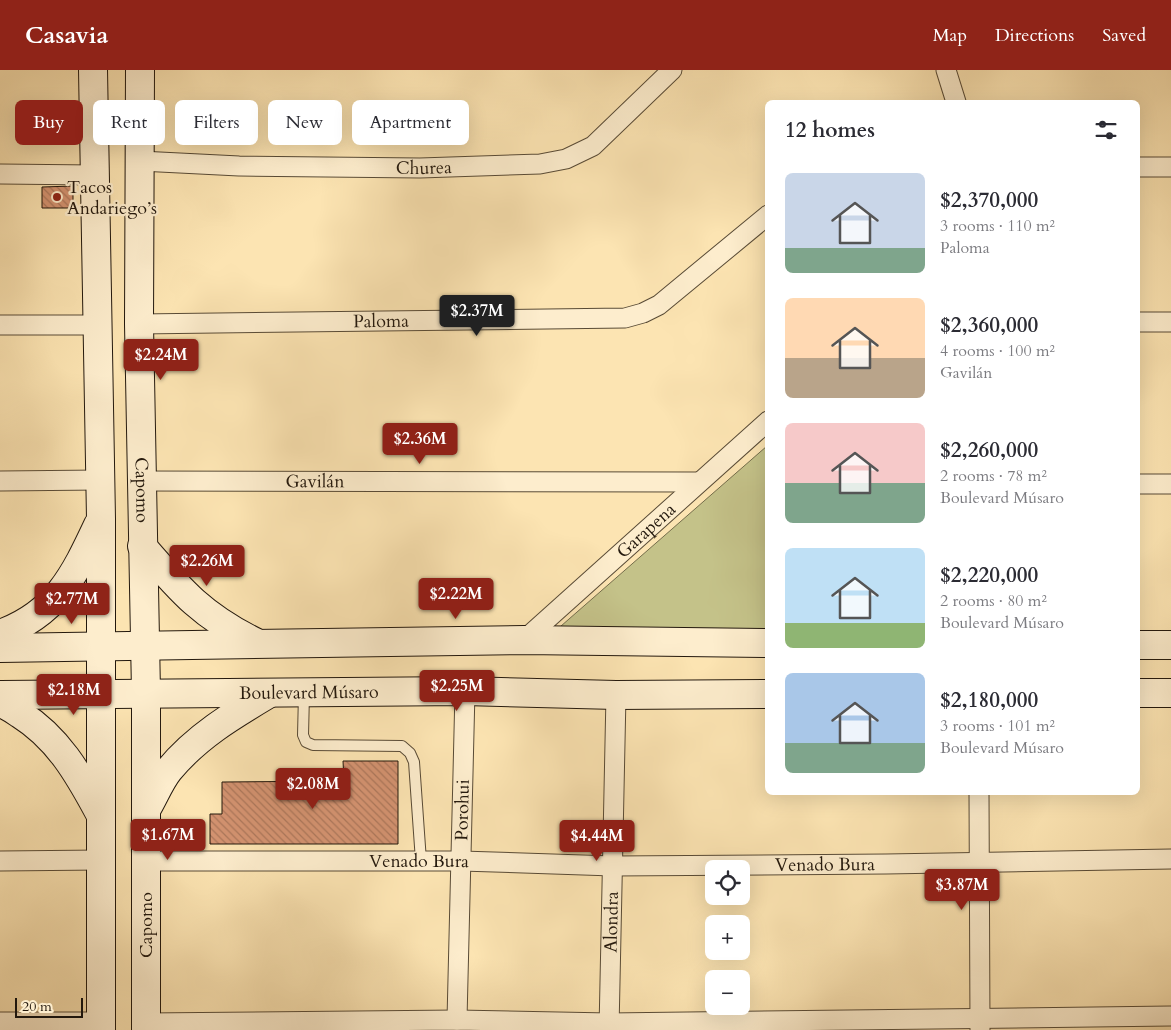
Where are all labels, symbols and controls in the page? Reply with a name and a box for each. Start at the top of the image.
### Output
text: Casavia [25,19,108,52]
text: Map [933,23,967,48]
text: Directions [995,23,1074,48]
text: Saved [1102,23,1146,48]
chip: Buy [15,100,83,145]
chip: Rent [93,100,165,145]
chip: Filters [175,100,258,145]
chip: New [268,100,342,145]
chip: Apartment [352,100,469,145]
text: 12 homes [785,116,875,145]
icon: filters [1092,116,1120,144]
street label: Churea [396,154,453,181]
place label: Tacos Andariego’s [67,175,157,221]
text: $2,370,000 [940,186,1038,215]
marker: Tacos Andariego’s [51,191,63,203]
icon: home [825,193,885,253]
text: 3 rooms · 110 m² [940,215,1055,237]
text: Paloma [940,237,990,259]
pin: $2.37M [436,294,518,337]
text: $2.37M [451,300,503,322]
street label: Paloma [353,308,409,334]
text: $2,360,000 [940,311,1038,340]
icon: home [825,318,885,378]
pin: $2.24M [120,338,202,381]
text: 4 rooms · 100 m² [940,340,1055,362]
text: $2.24M [135,344,187,366]
text: Gavilán [940,362,992,384]
pin: $2.36M [379,422,461,465]
text: $2.36M [394,428,446,450]
text: $2,260,000 [940,436,1038,465]
icon: home [825,443,885,503]
street label: Capomo [129,457,155,523]
text: 2 rooms · 78 m² [940,465,1047,487]
street label: Gavilán [286,469,345,494]
text: Boulevard Músaro [940,487,1064,509]
street label: Garapena [611,497,681,564]
pin: $2.26M [166,544,248,587]
text: $2.26M [181,550,233,572]
text: $2,220,000 [940,561,1038,590]
icon: home [825,568,885,628]
pin: $2.22M [415,578,497,620]
pin: $2.77M [31,582,113,625]
text: $2.22M [430,583,482,605]
text: $2.77M [46,588,98,610]
text: 2 rooms · 80 m² [940,590,1047,612]
text: Boulevard Músaro [940,612,1064,634]
pin: $2.25M [416,670,498,712]
pin: $2.18M [33,674,115,716]
text: $2.25M [431,675,483,697]
text: $2.18M [48,679,100,701]
street label: Boulevard Músaro [239,679,379,705]
text: $2,180,000 [940,686,1038,715]
icon: home [825,693,885,753]
text: 3 rooms · 101 m² [940,715,1055,737]
text: Boulevard Músaro [940,737,1064,759]
pin: $2.08M [272,768,354,810]
text: $2.08M [287,773,339,795]
street label: Porohui [449,779,475,841]
pin: $1.67M [127,818,209,861]
pin: $4.44M [556,820,638,862]
text: $1.67M [142,824,194,846]
text: $4.44M [571,825,623,847]
street label: Venado Bura [369,849,470,874]
street label: Venado Bura [775,852,875,877]
map controls [705,860,750,1015]
button: locate [705,860,750,905]
pin: $3.87M [921,868,1003,911]
text: $3.87M [936,874,988,896]
street label: Alondra [598,891,624,953]
street label: Capomo [134,892,159,958]
button: + [705,915,750,960]
button: − [705,970,750,1015]
scale bar [15,995,82,1018]
text: 20 m [22,997,52,1016]

